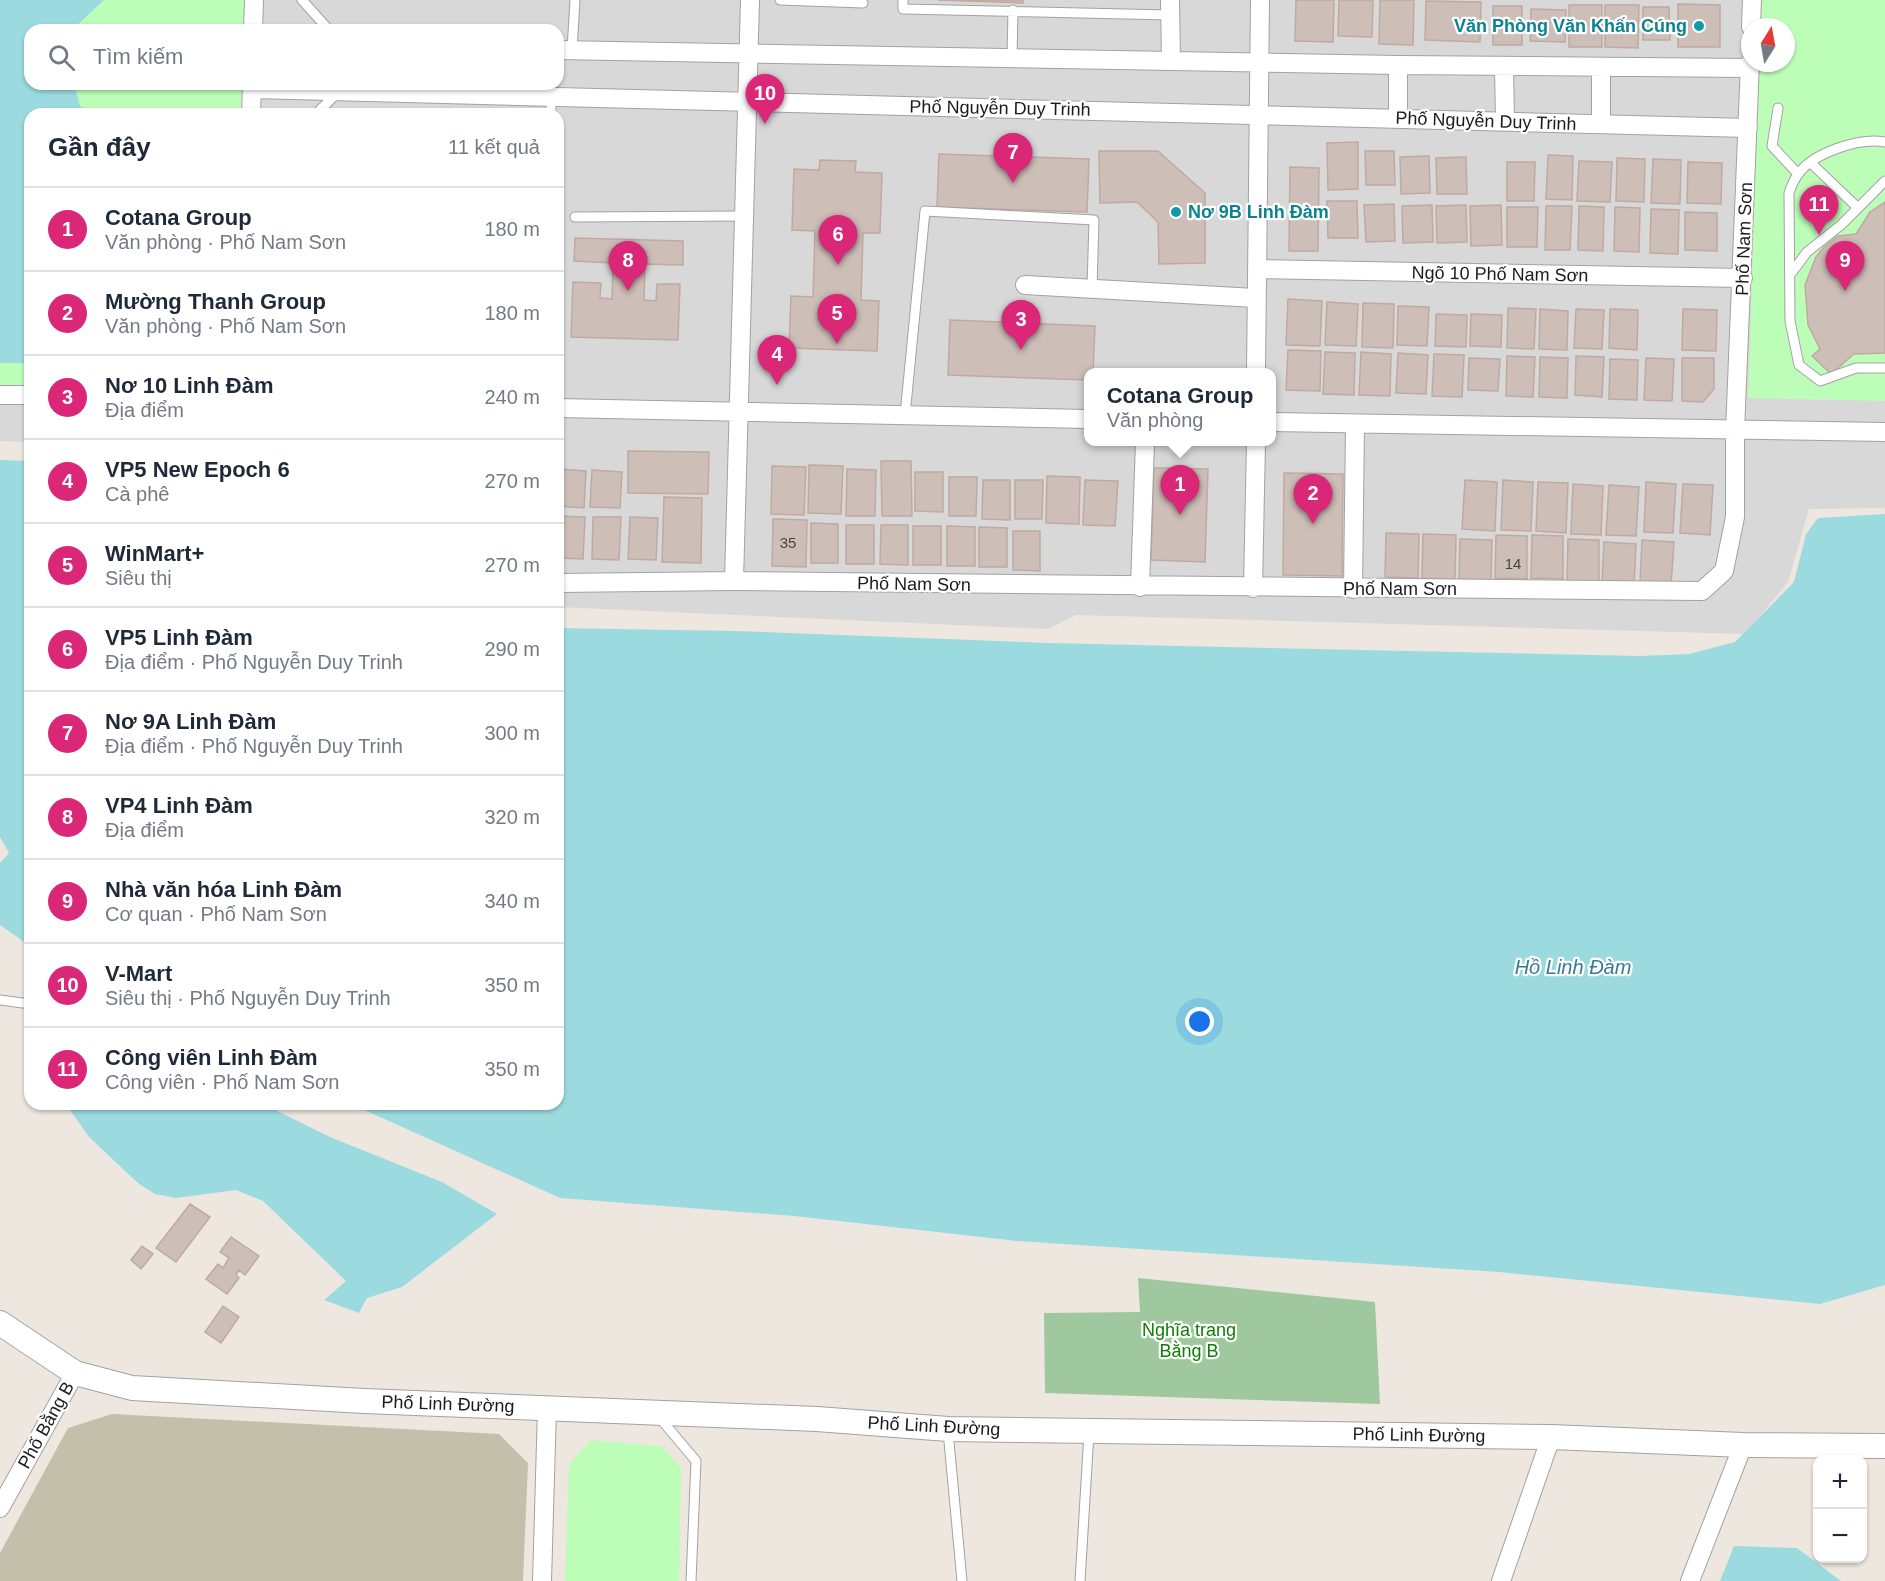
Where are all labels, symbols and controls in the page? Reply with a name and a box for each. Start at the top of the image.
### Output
place label: Văn Phòng Văn Khấn Cúng [1454,16,1687,36]
north arrow [1741,18,1795,72]
marker: Văn Phòng Văn Khấn Cúng [1692,19,1706,33]
search box [24,24,564,90]
icon: search [45,41,78,74]
text: Tìm kiếm [93,44,183,69]
pin: 10 [746,74,784,124]
street label: Phố Nguyễn Duy Trinh [909,95,1091,120]
street label: Phố Nguyễn Duy Trinh [1395,107,1577,134]
text: Gần đây [48,132,151,162]
pin: 7 [994,134,1032,183]
text: 11 kết quả [448,136,540,158]
street label: Phố Nam Sơn [1732,182,1756,296]
pin: 11 [1800,186,1838,235]
place label: Nơ 9B Linh Đàm [1188,202,1329,222]
text: Cotana Group [105,205,252,230]
marker: Nơ 9B Linh Đàm [1169,205,1183,219]
pin: 6 [818,216,858,265]
text: 1 [62,218,73,240]
text: 180 m [484,218,540,240]
text: Văn phòng · Phố Nam Sơn [105,231,346,253]
pin: 8 [608,242,648,291]
pin: 9 [1826,242,1864,291]
street label: Ngõ 10 Phố Nam Sơn [1411,262,1589,286]
text: Mường Thanh Group [105,289,326,314]
pin: 5 [818,294,856,344]
pin: 3 [1002,300,1040,350]
text: 2 [62,302,73,324]
text: 180 m [484,302,540,324]
text: Văn phòng · Phố Nam Sơn [105,315,346,337]
pin: 4 [758,336,796,385]
popup [1084,368,1276,446]
text: Nơ 10 Linh Đàm [105,373,273,398]
text: Cotana Group [1107,383,1253,408]
text: 3 [62,386,73,408]
text: 240 m [484,386,540,408]
text: Địa điểm [105,399,184,421]
text: Văn phòng [1107,409,1203,431]
text: VP5 New Epoch 6 [105,457,290,482]
pin: 1 [1160,466,1200,515]
text: 4 [62,470,73,492]
text: 270 m [484,470,540,492]
pin: 2 [1294,474,1332,524]
text: Cà phê [105,483,170,505]
house number: 35 [780,534,796,551]
text: WinMart+ [105,541,204,566]
text: 5 [62,554,73,576]
text: 270 m [484,554,540,576]
house number: 14 [1505,555,1521,572]
text: Siêu thị [105,567,172,589]
street label: Phố Nam Sơn [857,573,971,595]
street label: Phố Nam Sơn [1343,579,1457,599]
text: VP5 Linh Đàm [105,625,253,650]
text: 6 [62,638,73,660]
text: 290 m [484,638,540,660]
text: Địa điểm · Phố Nguyễn Duy Trinh [105,651,403,673]
text: Nơ 9A Linh Đàm [105,709,276,734]
text: 7 [62,722,73,744]
text: 300 m [484,722,540,744]
text: Địa điểm · Phố Nguyễn Duy Trinh [105,735,403,757]
text: VP4 Linh Đàm [105,793,253,818]
text: 8 [62,806,73,828]
text: 320 m [484,806,540,828]
text: Địa điểm [105,819,184,841]
text: Nhà văn hóa Linh Đàm [105,877,342,902]
text: 9 [62,890,73,912]
text: 340 m [484,890,540,912]
text: Cơ quan · Phố Nam Sơn [105,903,327,925]
water label: Hồ Linh Đàm [1515,956,1631,978]
text: V-Mart [105,961,172,986]
text: 10 [56,974,79,996]
text: 350 m [484,974,540,996]
text: Siêu thị · Phố Nguyễn Duy Trinh [105,987,391,1009]
your location [1185,1007,1214,1036]
text: Công viên Linh Đàm [105,1045,318,1070]
text: 11 [57,1058,78,1080]
text: 350 m [484,1058,540,1080]
text: Công viên · Phố Nam Sơn [105,1071,339,1093]
park label: Nghĩa trang Bằng B [1142,1320,1236,1361]
street label: Phố Bằng B [13,1378,78,1472]
street label: Phố Linh Đường [381,1392,515,1416]
street label: Phố Linh Đường [867,1413,1001,1439]
street label: Phố Linh Đường [1352,1424,1486,1446]
map controls [1813,1455,1867,1563]
button: + [1813,1455,1867,1509]
button: − [1813,1509,1867,1563]

